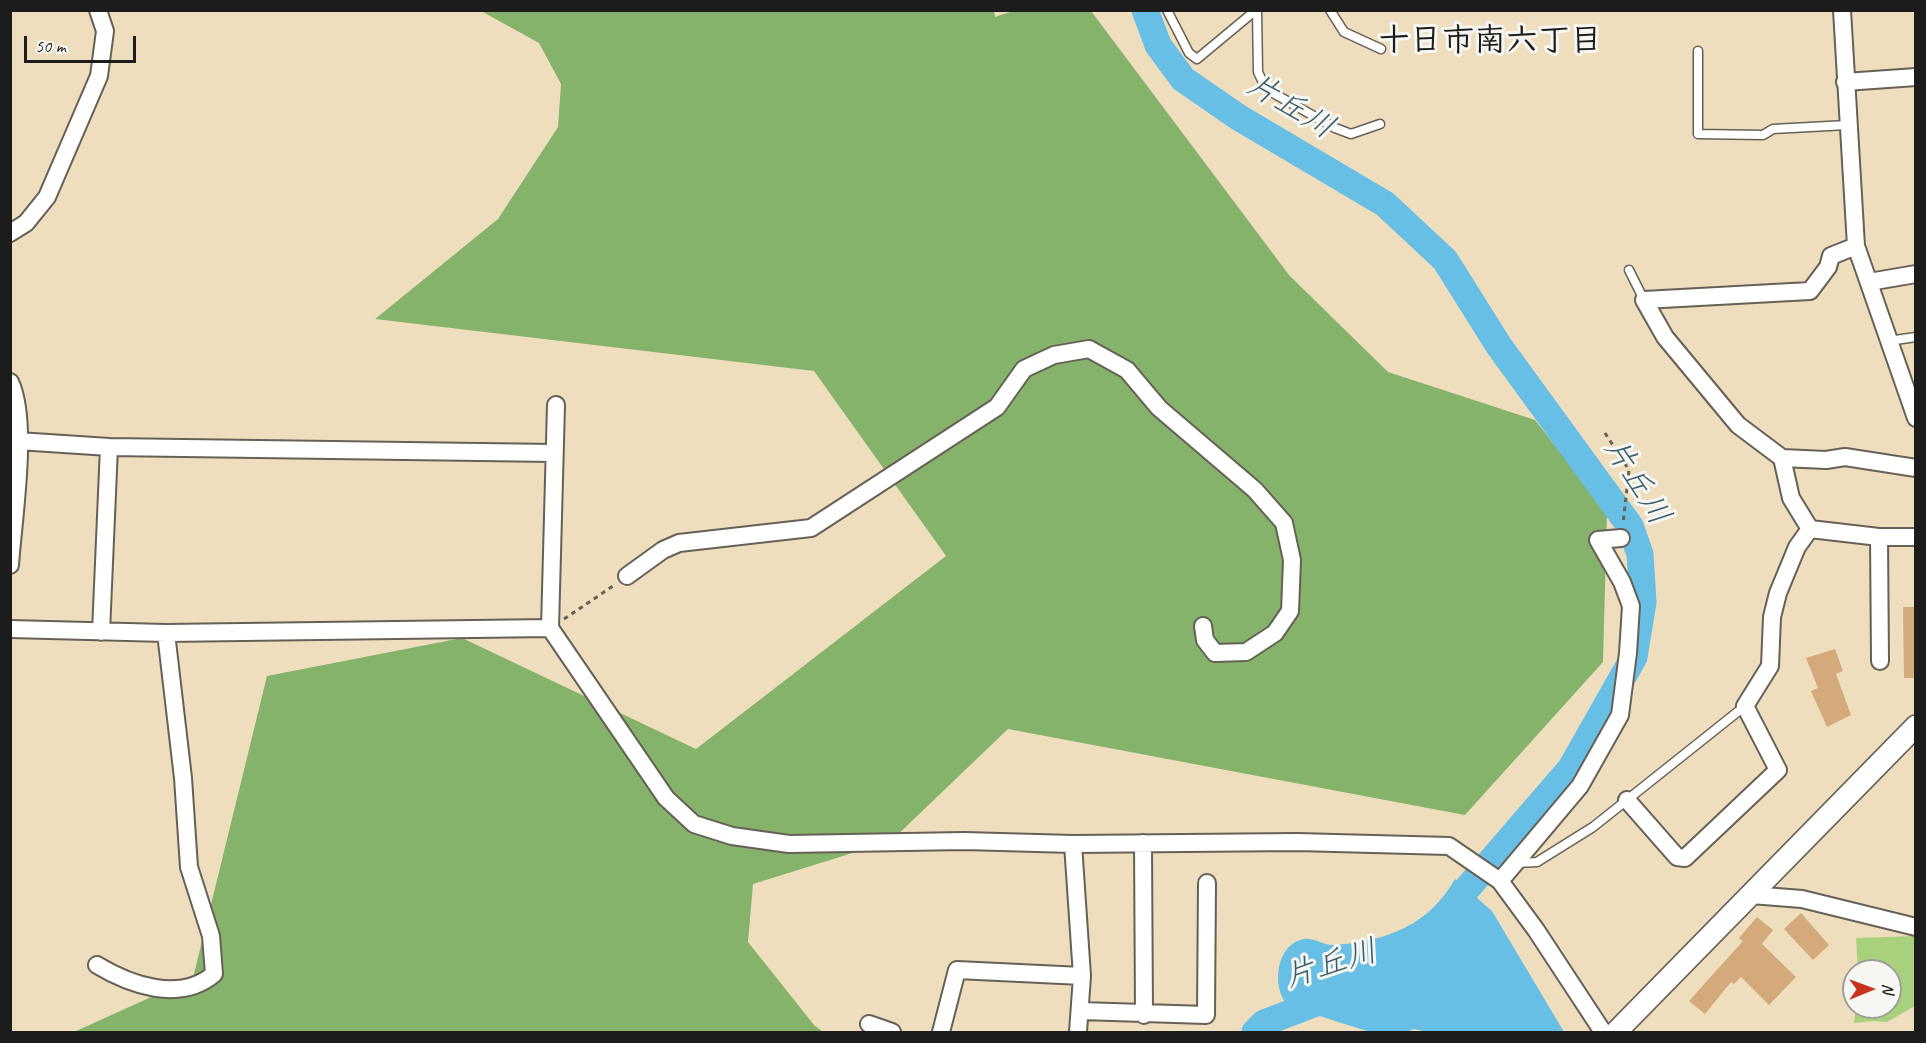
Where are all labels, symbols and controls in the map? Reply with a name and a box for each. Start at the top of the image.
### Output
district label: 十日市南六丁目 [1378,23,1602,61]
scale bar [27,24,140,62]
text: 50 m [35,35,66,57]
water label: 片丘川 [1239,66,1341,148]
water label: 片丘川 [1594,431,1678,533]
water label: 片丘川 [1279,933,1383,997]
north arrow [1842,959,1902,1019]
text: N [1878,984,1898,994]

